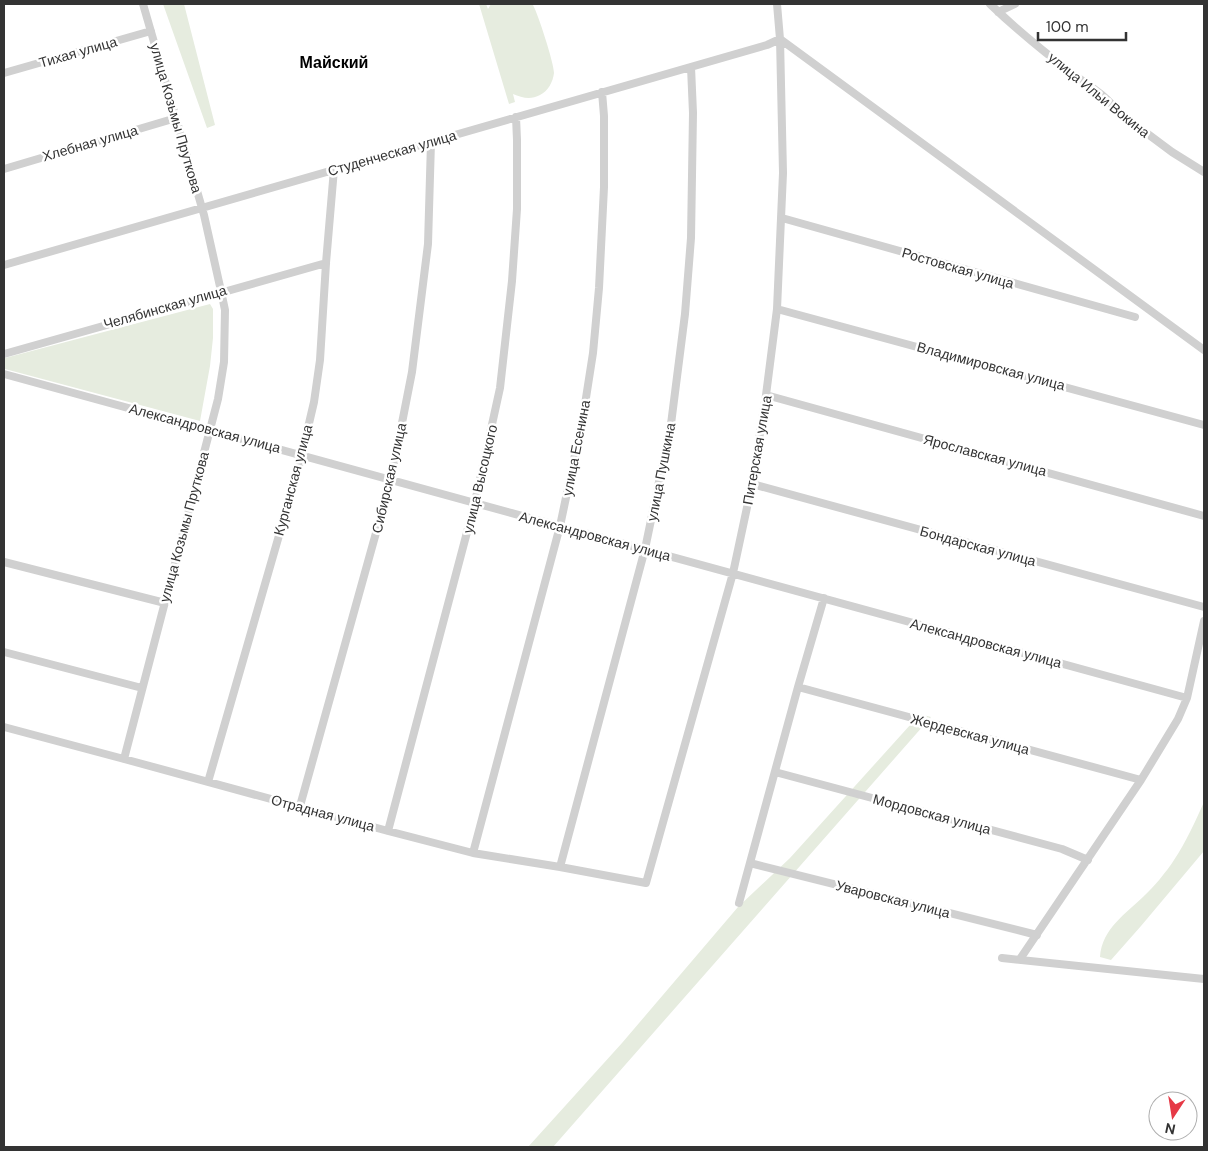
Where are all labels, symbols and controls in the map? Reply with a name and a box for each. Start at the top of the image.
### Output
scale bar [1038,10,1126,42]
text: 100 m [1046,17,1089,37]
street label: Тихая улица [37,32,119,72]
street label: улица Козьмы Пруткова [146,41,206,195]
street label: улица Ильи Вокина [1044,48,1154,142]
district label: Майский [300,52,368,73]
street label: Хлебная улица [40,121,140,165]
street label: Студенческая улица [326,126,459,180]
street label: Ростовская улица [900,243,1016,293]
street label: Челябинская улица [101,281,229,333]
street label: Владимировская улица [915,338,1067,394]
street label: Питерская улица [739,394,776,506]
street label: улица Есенина [558,398,594,497]
street label: Александровская улица [127,399,283,457]
street label: Сибирская улица [368,421,410,535]
street label: улица Пушкина [643,421,679,523]
street label: Курганская улица [270,422,317,537]
street label: улица Высоцкого [459,423,501,535]
street label: Ярославская улица [921,430,1049,480]
street label: улица Козьмы Пруткова [155,449,213,604]
street label: Александровская улица [517,507,673,565]
street label: Бондарская улица [918,522,1038,570]
street label: Александровская улица [908,614,1064,672]
street label: Жердевская улица [909,709,1032,759]
street label: Мордовская улица [871,790,993,838]
street label: Отрадная улица [269,791,377,836]
street label: Уваровская улица [834,876,952,922]
north arrow [1148,1091,1198,1141]
text: N [1163,1119,1177,1139]

